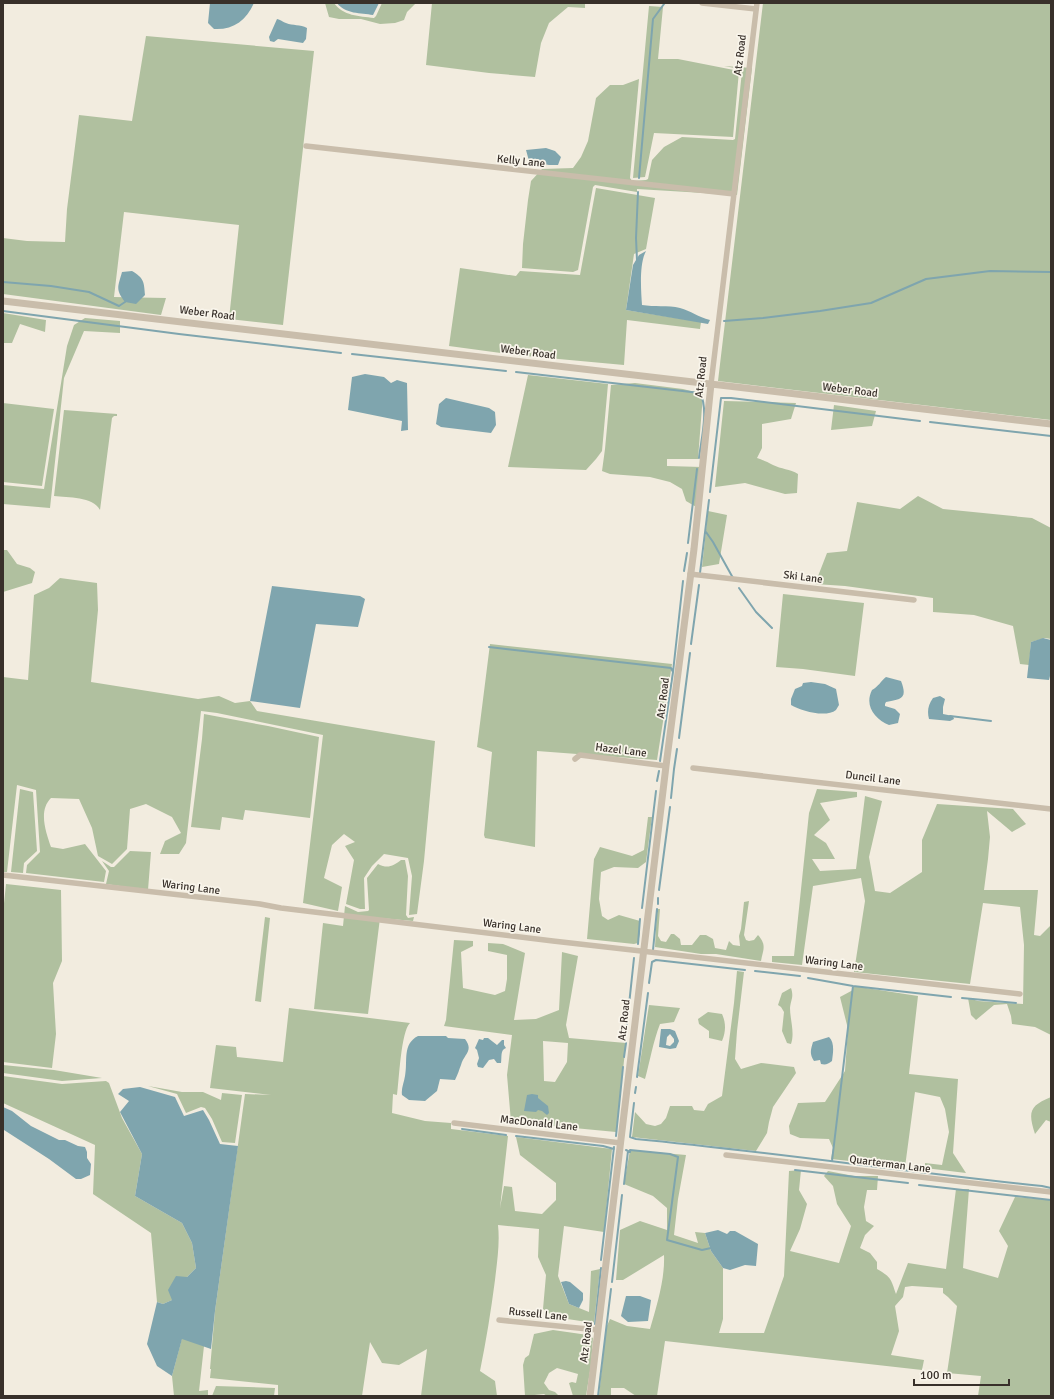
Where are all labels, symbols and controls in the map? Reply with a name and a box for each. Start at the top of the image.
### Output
street label: Atz Road [731,33,749,76]
street label: Kelly Lane [496,152,546,170]
street label: Weber Road [179,303,236,323]
street label: Weber Road [500,342,557,362]
street label: Atz Road [692,356,710,398]
street label: Weber Road [822,380,879,400]
street label: Ski Lane [783,568,823,586]
street label: Atz Road [654,676,672,719]
street label: Hazel Lane [595,740,647,760]
street label: Duncil Lane [845,768,901,788]
street label: Waring Lane [161,877,221,897]
street label: Waring Lane [482,916,542,936]
street label: Waring Lane [804,953,864,973]
street label: Atz Road [615,999,633,1041]
street label: MacDonald Lane [499,1112,579,1134]
street label: Quarterman Lane [849,1153,931,1175]
street label: Russell Lane [508,1304,568,1324]
street label: Atz Road [577,1320,595,1363]
scale bar [914,1361,1009,1387]
text: 100 m [920,1368,952,1383]

